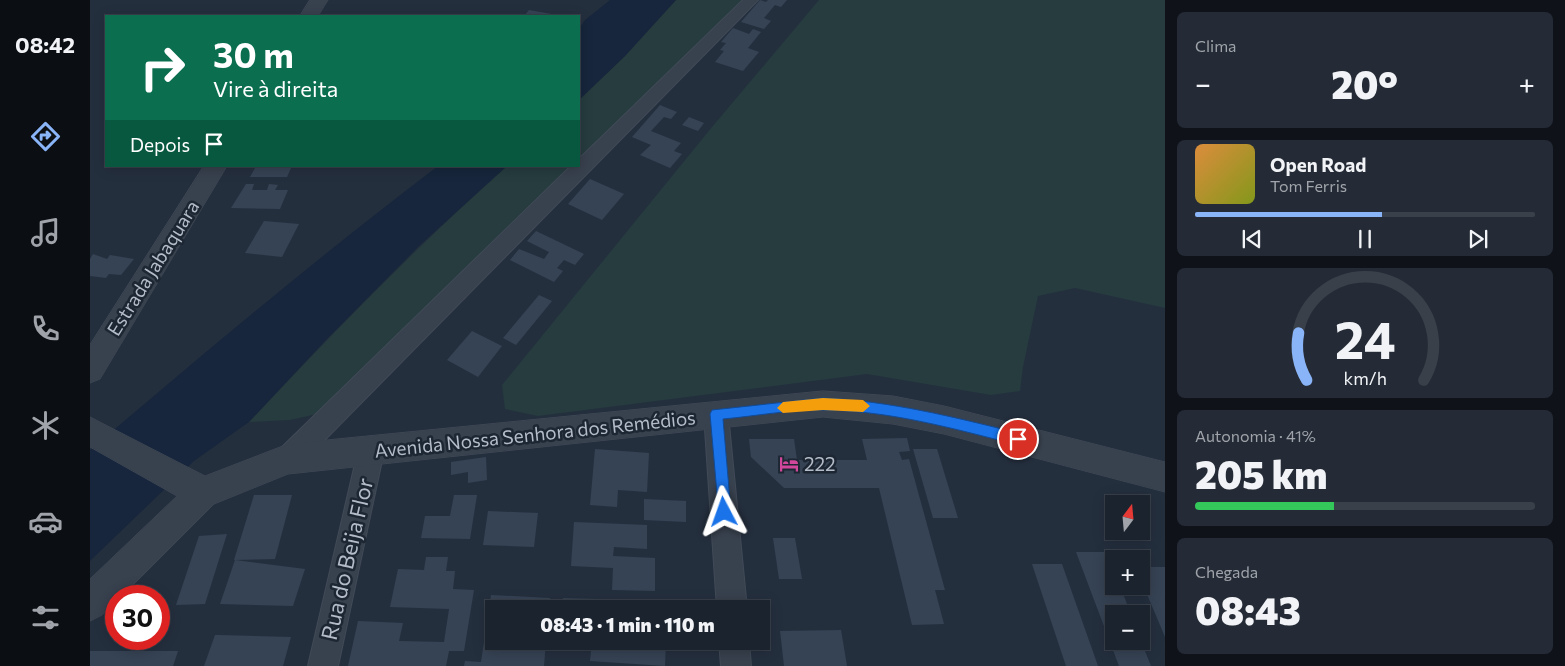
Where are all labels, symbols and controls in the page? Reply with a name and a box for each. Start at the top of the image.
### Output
text: 08:42 [15,31,75,58]
text: 30 m [213,32,294,75]
icon: right [130,35,195,100]
text: Clima [1195,36,1236,55]
text: 20° [1331,60,1398,107]
text: − [1195,66,1211,100]
text: + [1519,66,1535,100]
text: Vire à direita [213,75,338,102]
icon: directions [28,119,63,154]
icon: arrive [200,130,228,158]
text: Depois [130,133,190,156]
text: Open Road [1270,153,1366,176]
text: Tom Ferris [1270,176,1347,195]
street label: Estrada Jabaquara [102,196,203,340]
icon: music [28,215,63,250]
icon: previous [1238,225,1266,253]
icon: pause [1351,225,1379,253]
icon: next [1464,225,1492,253]
text: 24 [1335,306,1395,370]
icon: phone [28,311,63,346]
text: km/h [1343,367,1387,389]
street label: Avenida Nossa Senhora dos Remédios [373,405,697,462]
icon: climate [28,408,63,443]
pin [997,418,1039,460]
icon: arrive [1004,425,1032,453]
text: Autonomia · 41% [1195,426,1316,445]
text: 205 km [1195,450,1327,497]
place label: 222 [804,452,836,475]
hotel icon: 222 [778,453,800,475]
street label: Rua do Beija Flor [315,475,378,643]
position arrow [697,485,749,537]
north arrow [1105,495,1150,540]
map controls [1105,495,1150,650]
icon: car [28,504,63,539]
button: + [1105,550,1150,595]
text: Chegada [1195,562,1258,581]
speed limit sign: 30 [105,585,170,650]
text: 08:43 [1195,586,1301,633]
icon: filters [28,600,63,635]
button: − [1105,605,1150,650]
text: 08:43 · 1 min · 110 m [540,613,715,636]

